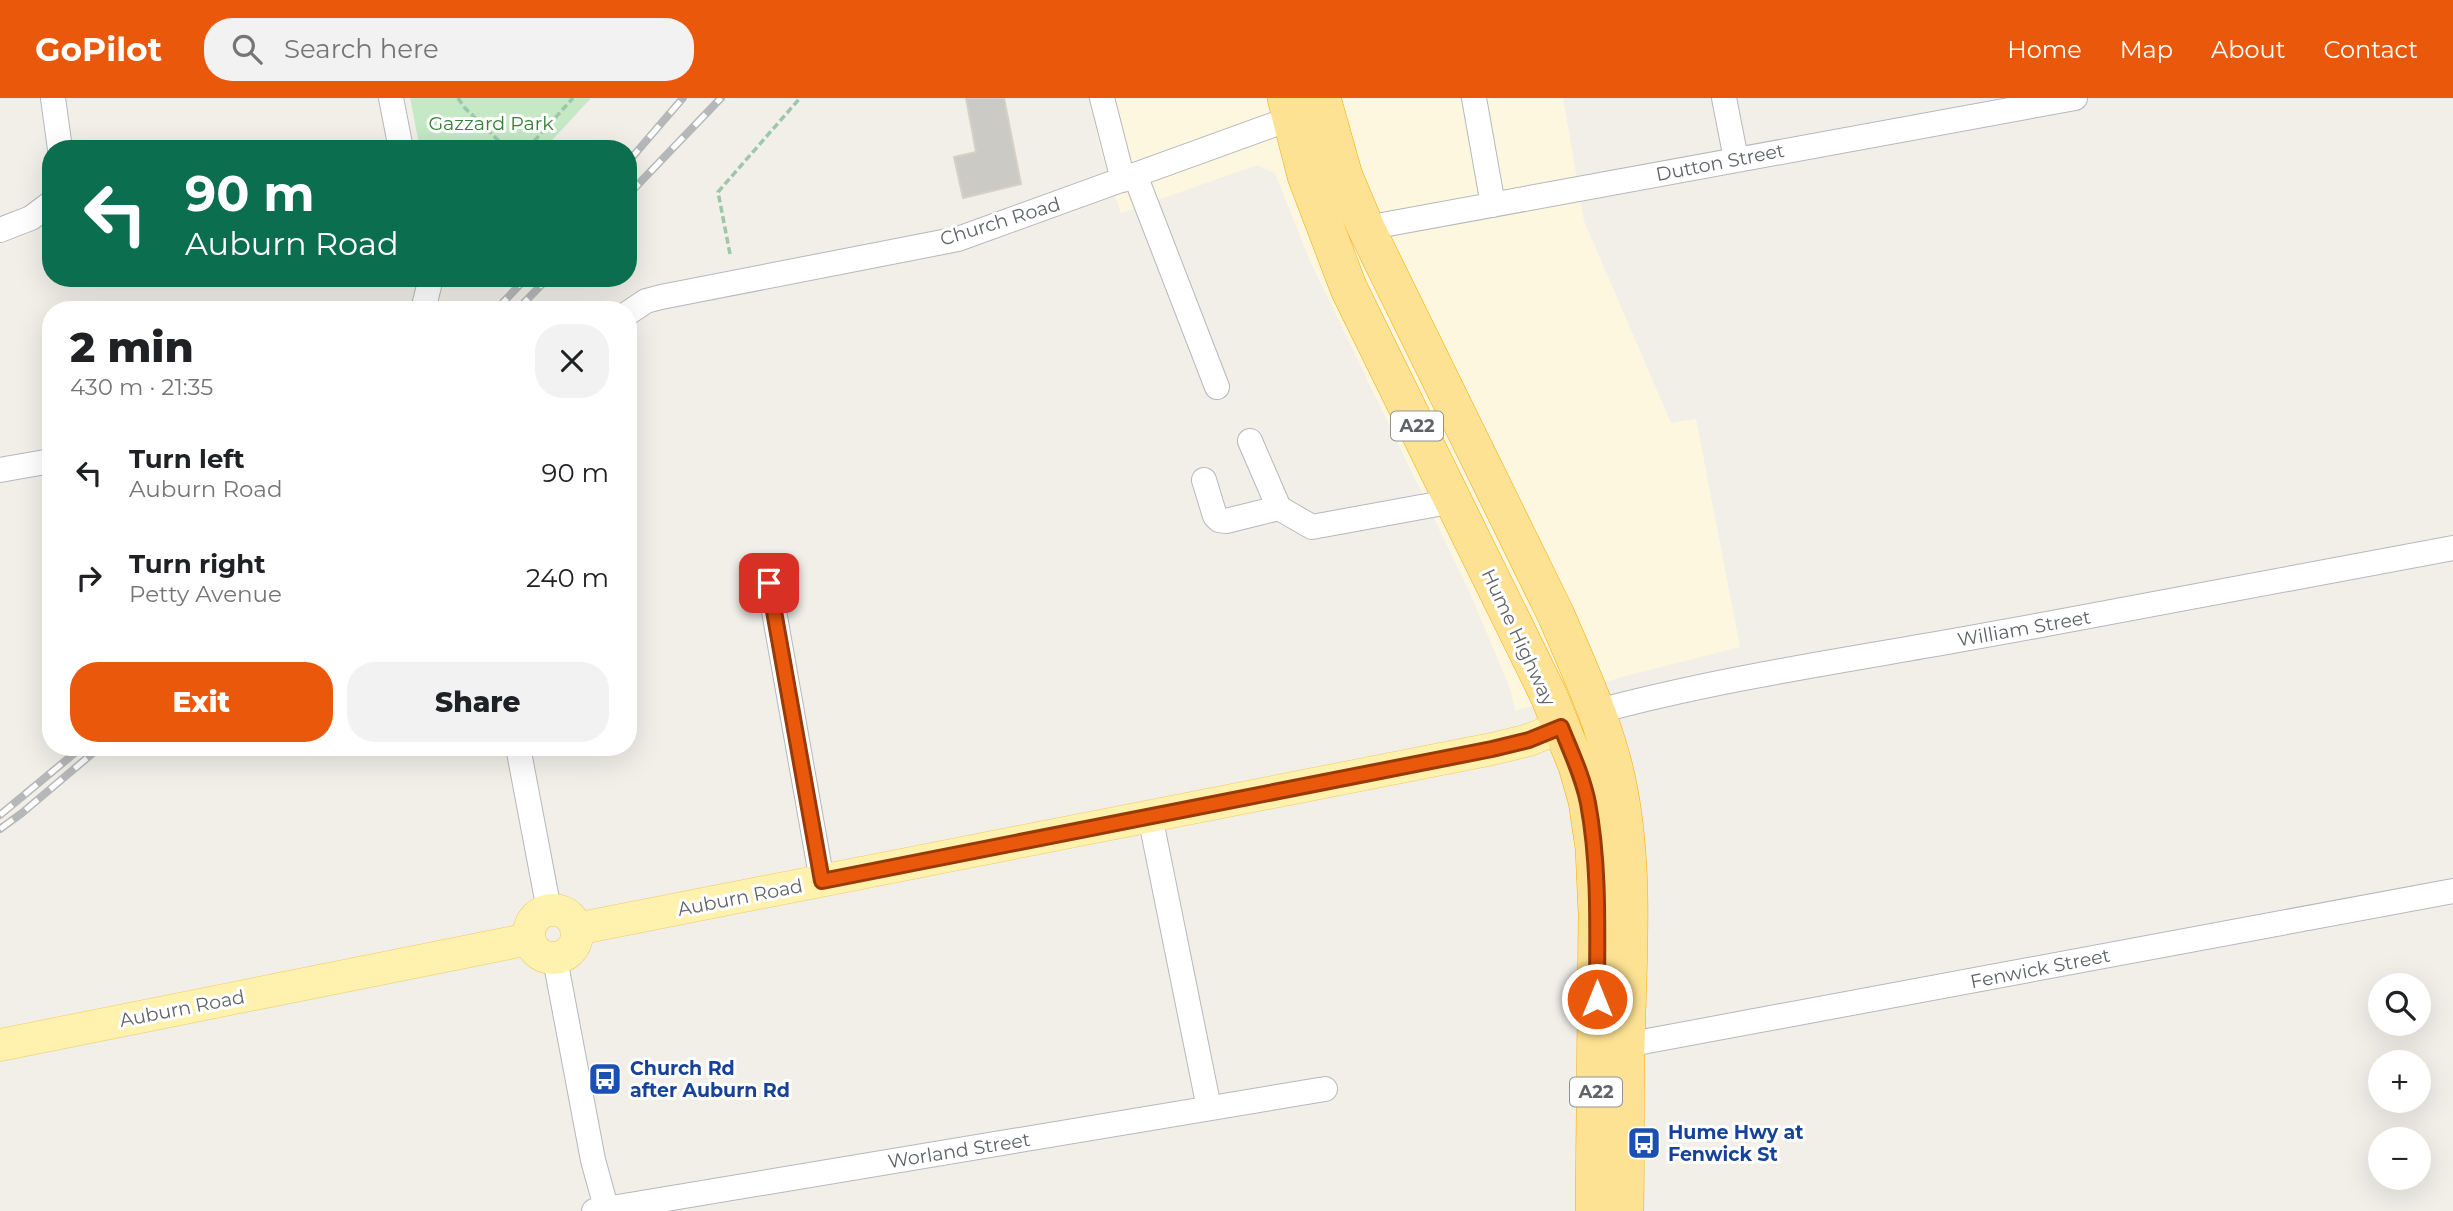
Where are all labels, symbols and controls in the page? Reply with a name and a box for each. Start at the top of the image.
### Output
search box [204,18,694,81]
text: GoPilot [35,29,162,69]
icon: search [228,30,266,68]
text: Search here [284,33,439,65]
text: Home [2007,35,2082,64]
text: Map [2120,35,2173,64]
text: About [2211,35,2285,64]
text: Contact [2323,35,2418,64]
park label: Gazzard Park [428,112,554,135]
street label: Dutton Street [1654,139,1787,186]
text: 90 m [185,164,315,223]
icon: left [70,168,161,259]
street label: Church Road [937,192,1063,251]
text: Auburn Road [185,224,399,263]
text: 2 min [70,321,194,373]
button: close [535,324,609,398]
text: 430 m · 21:35 [70,373,213,401]
road number: A22 [1391,412,1443,440]
text: Turn left [129,443,245,475]
icon: left [70,454,108,492]
text: 90 m [542,457,609,489]
text: Auburn Road [129,475,283,503]
text: Turn right [129,548,265,580]
pin [739,553,799,613]
icon: right [70,559,108,597]
text: 240 m [526,562,609,594]
icon: arrive [750,564,788,602]
street label: Hume Highway [1477,565,1561,710]
text: Petty Avenue [129,580,282,608]
street label: William Street [1956,605,2093,652]
button: Exit [70,662,333,742]
button: Share [347,662,609,742]
street label: Auburn Road [676,874,805,921]
street label: Fenwick Street [1968,944,2112,993]
position arrow [1560,962,1634,1036]
map controls [2368,973,2431,1190]
button: search [2368,973,2431,1036]
street label: Auburn Road [118,985,247,1032]
button: + [2368,1050,2431,1113]
place label: Church Rd after Auburn Rd [630,1057,790,1102]
bus stop icon: Church Rd after Auburn Rd [586,1060,624,1098]
road number: A22 [1570,1077,1622,1107]
place label: Hume Hwy at Fenwick St [1668,1121,1803,1166]
bus stop icon: Hume Hwy at Fenwick St [1625,1124,1663,1162]
button: − [2368,1127,2431,1190]
street label: Worland Street [886,1128,1032,1173]

